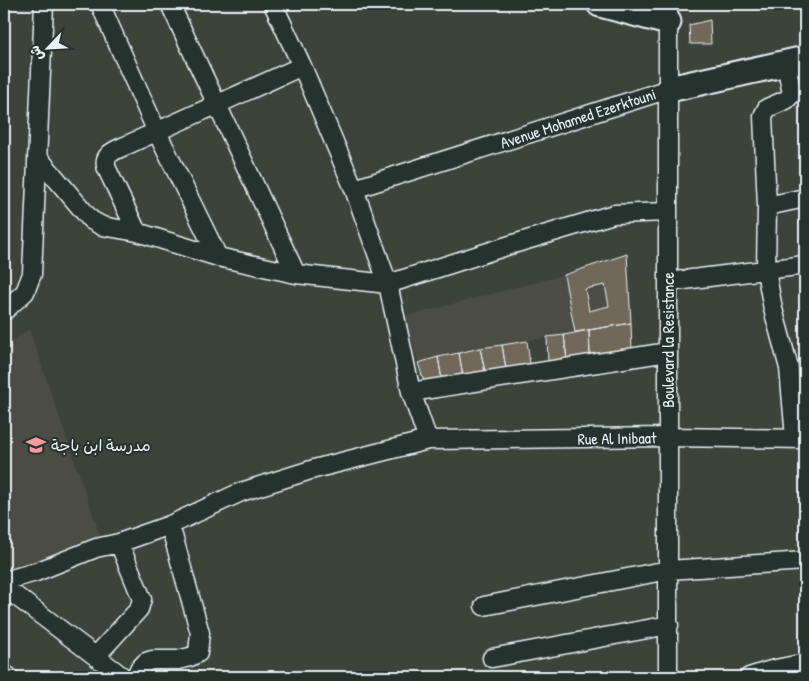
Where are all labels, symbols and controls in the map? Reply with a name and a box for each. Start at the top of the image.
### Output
north arrow [22,22,72,72]
text: ش [24,43,48,65]
street label: Avenue Mohamed Ezerktouni [497,82,659,154]
street label: Boulevard la Resistance [657,272,679,408]
street label: Rue Al Inibaat [577,426,657,450]
school or university icon: مدرسة ابن باجة [25,434,47,456]
place label: مدرسة ابن باجة [51,434,151,456]

